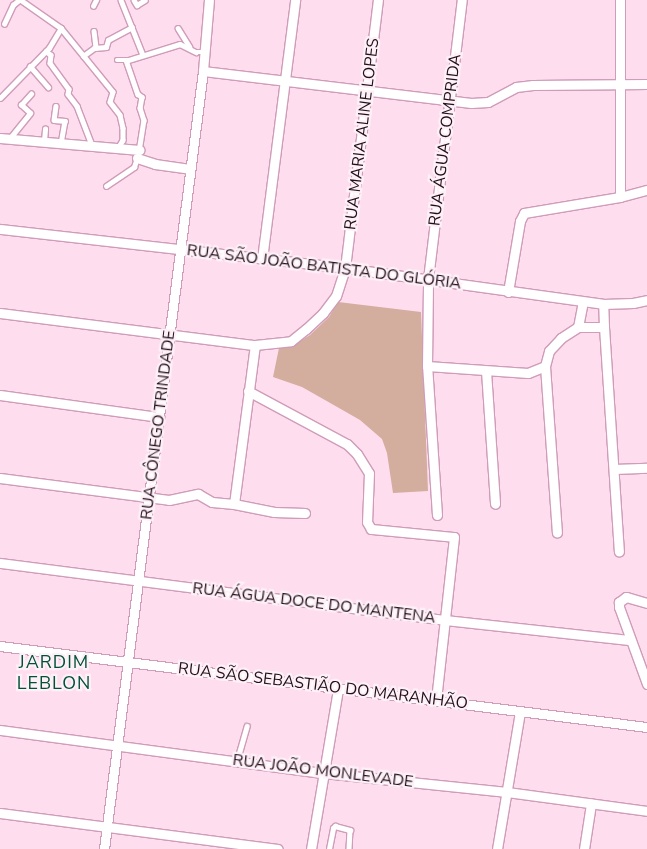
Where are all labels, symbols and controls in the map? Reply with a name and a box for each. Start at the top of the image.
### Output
street label: RUA MARIA ALINE LOPES [341,37,383,231]
street label: RUA ÁGUA COMPRIDA [425,53,465,227]
street label: RUA SÃO JOÃO BATISTA DO GLÓRIA [186,241,462,293]
street label: RUA CÔNEGO TRINDADE [137,329,179,521]
street label: RUA ÁGUA DOCE DO MANTENA [191,579,437,627]
district label: JARDIM LEBLON [16,652,92,694]
street label: RUA SÃO SEBASTIÃO DO MARANHÃO [177,659,469,713]
street label: RUA JOÃO MONLEVADE [232,750,414,792]

